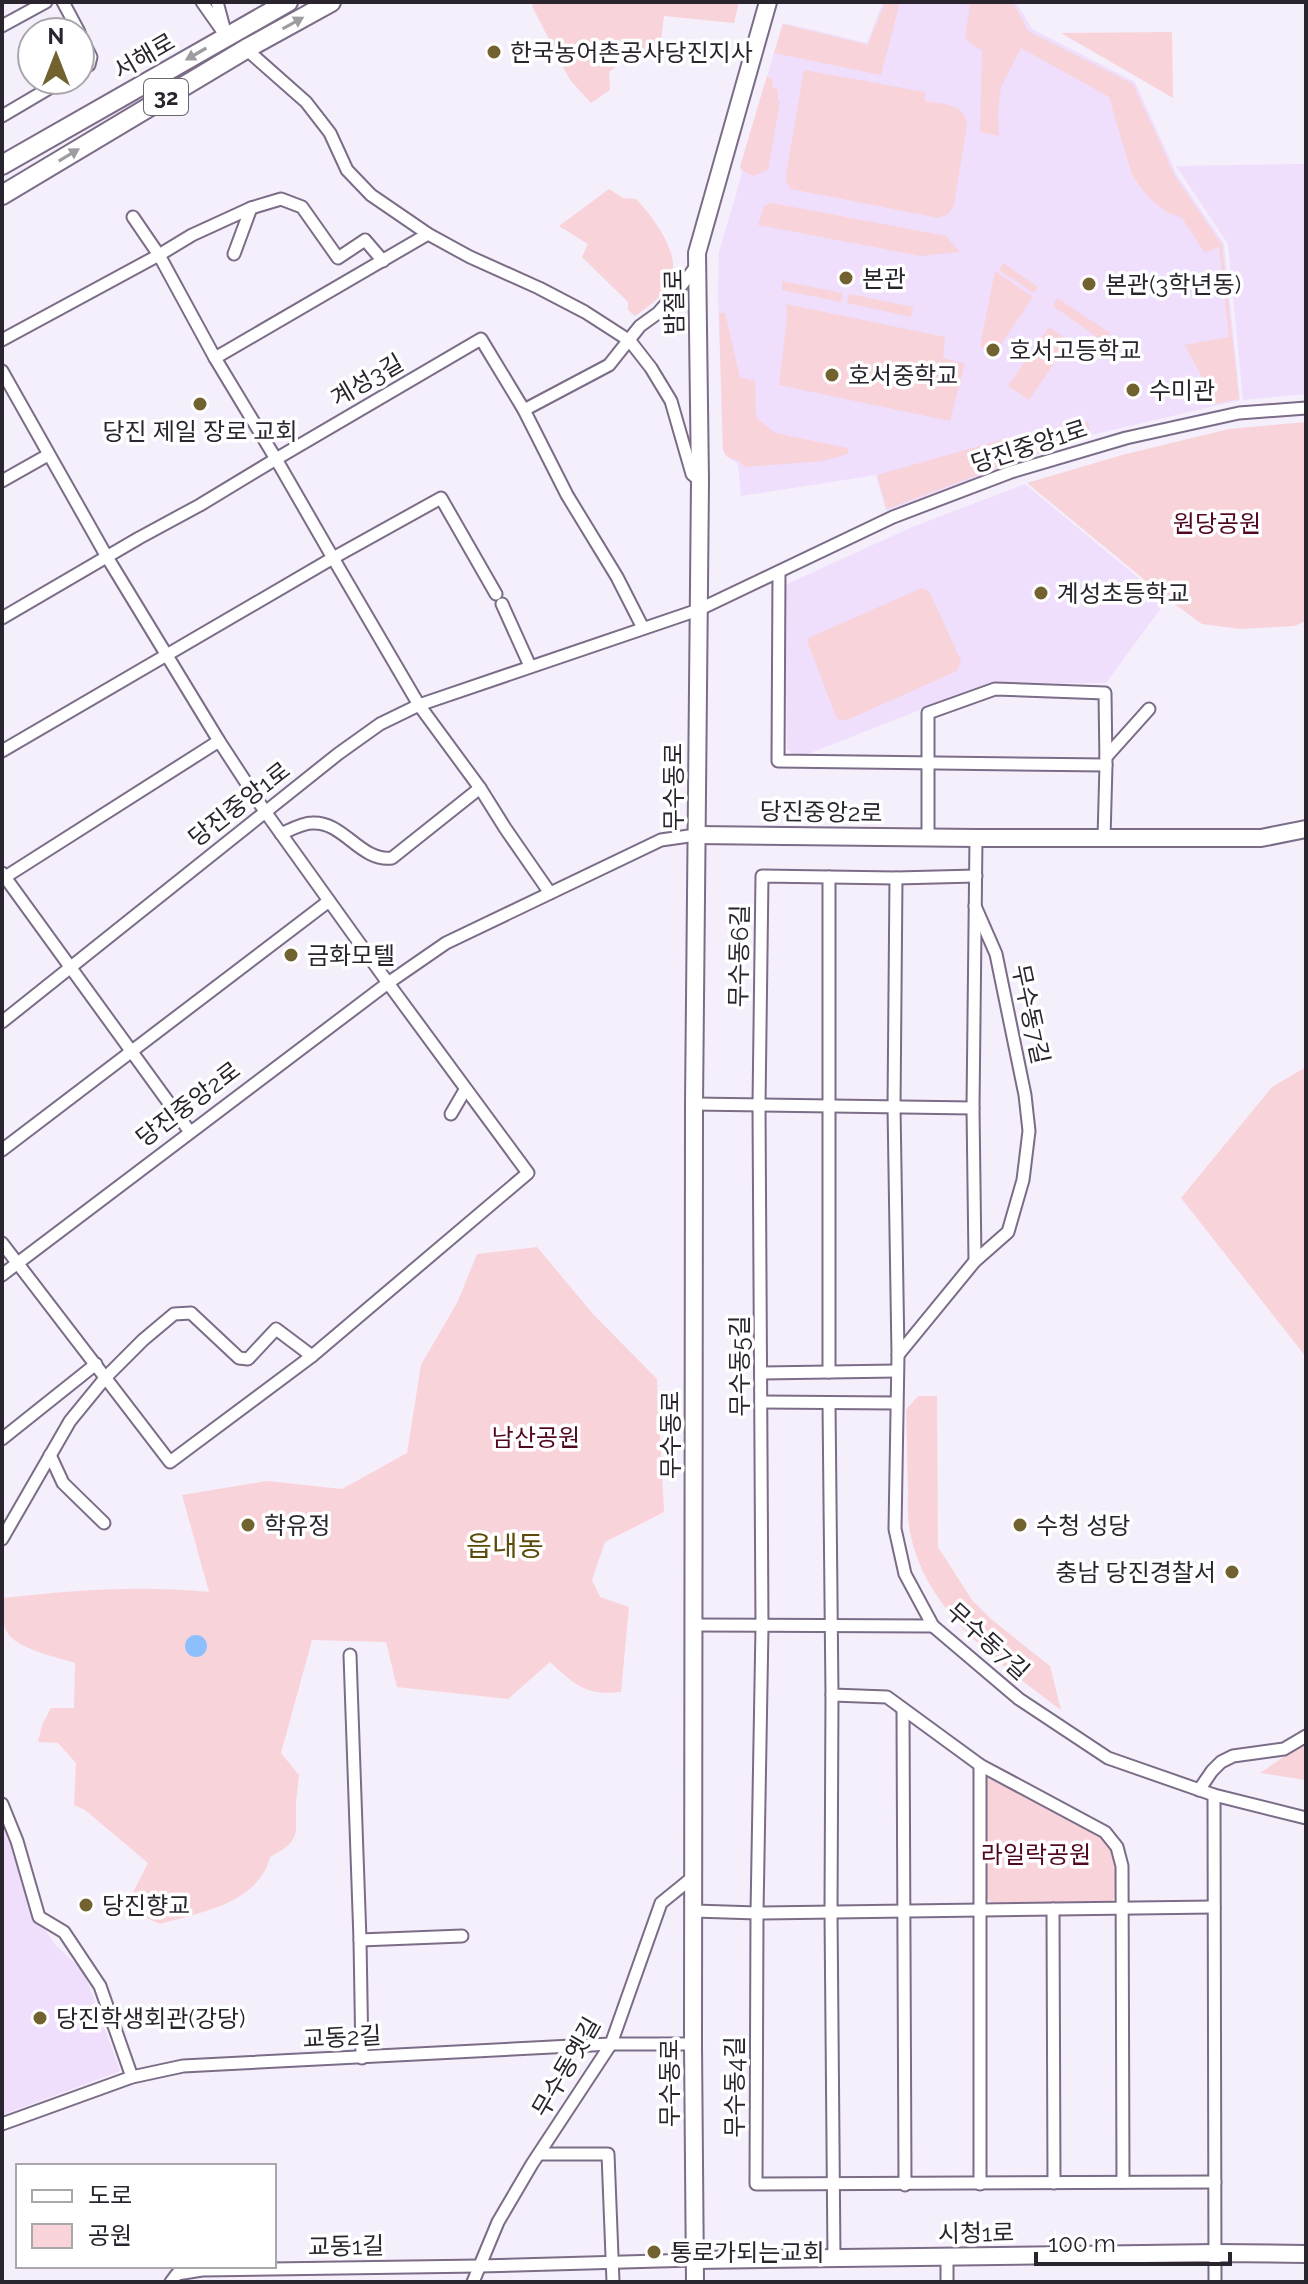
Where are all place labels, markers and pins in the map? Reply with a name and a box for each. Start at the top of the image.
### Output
place label: 한국농어촌공사당진지사 [510,38,753,67]
marker: 한국농어촌공사당진지사 [485,43,503,61]
place label: 본관 [862,264,906,293]
marker: 본관 [837,269,855,287]
place label: 본관(3학년동) [1105,270,1241,299]
marker: 본관(3학년동) [1080,275,1098,293]
place label: 호서고등학교 [1009,336,1141,365]
marker: 호서고등학교 [984,341,1002,359]
place label: 호서중학교 [848,361,958,390]
marker: 호서중학교 [823,366,841,384]
place label: 수미관 [1149,376,1215,405]
marker: 수미관 [1124,381,1142,399]
marker: 당진 제일 장로 교회 [191,395,209,413]
place label: 당진 제일 장로 교회 [103,417,298,446]
place label: 계성초등학교 [1057,579,1189,608]
marker: 계성초등학교 [1032,584,1050,602]
place label: 금화모텔 [307,941,395,970]
marker: 금화모텔 [282,946,300,964]
place label: 학유정 [264,1511,330,1540]
place label: 수청 성당 [1036,1511,1130,1540]
marker: 학유정 [239,1516,257,1534]
marker: 수청 성당 [1011,1516,1029,1534]
place label: 충남 당진경찰서 [1055,1558,1216,1587]
marker: 충남 당진경찰서 [1223,1563,1241,1581]
place label: 당진향교 [102,1891,190,1920]
marker: 당진향교 [77,1896,95,1914]
place label: 당진학생회관(강당) [56,2004,246,2033]
marker: 당진학생회관(강당) [31,2009,49,2027]
place label: 통로가되는교회 [670,2238,825,2267]
marker: 통로가되는교회 [645,2243,663,2261]

